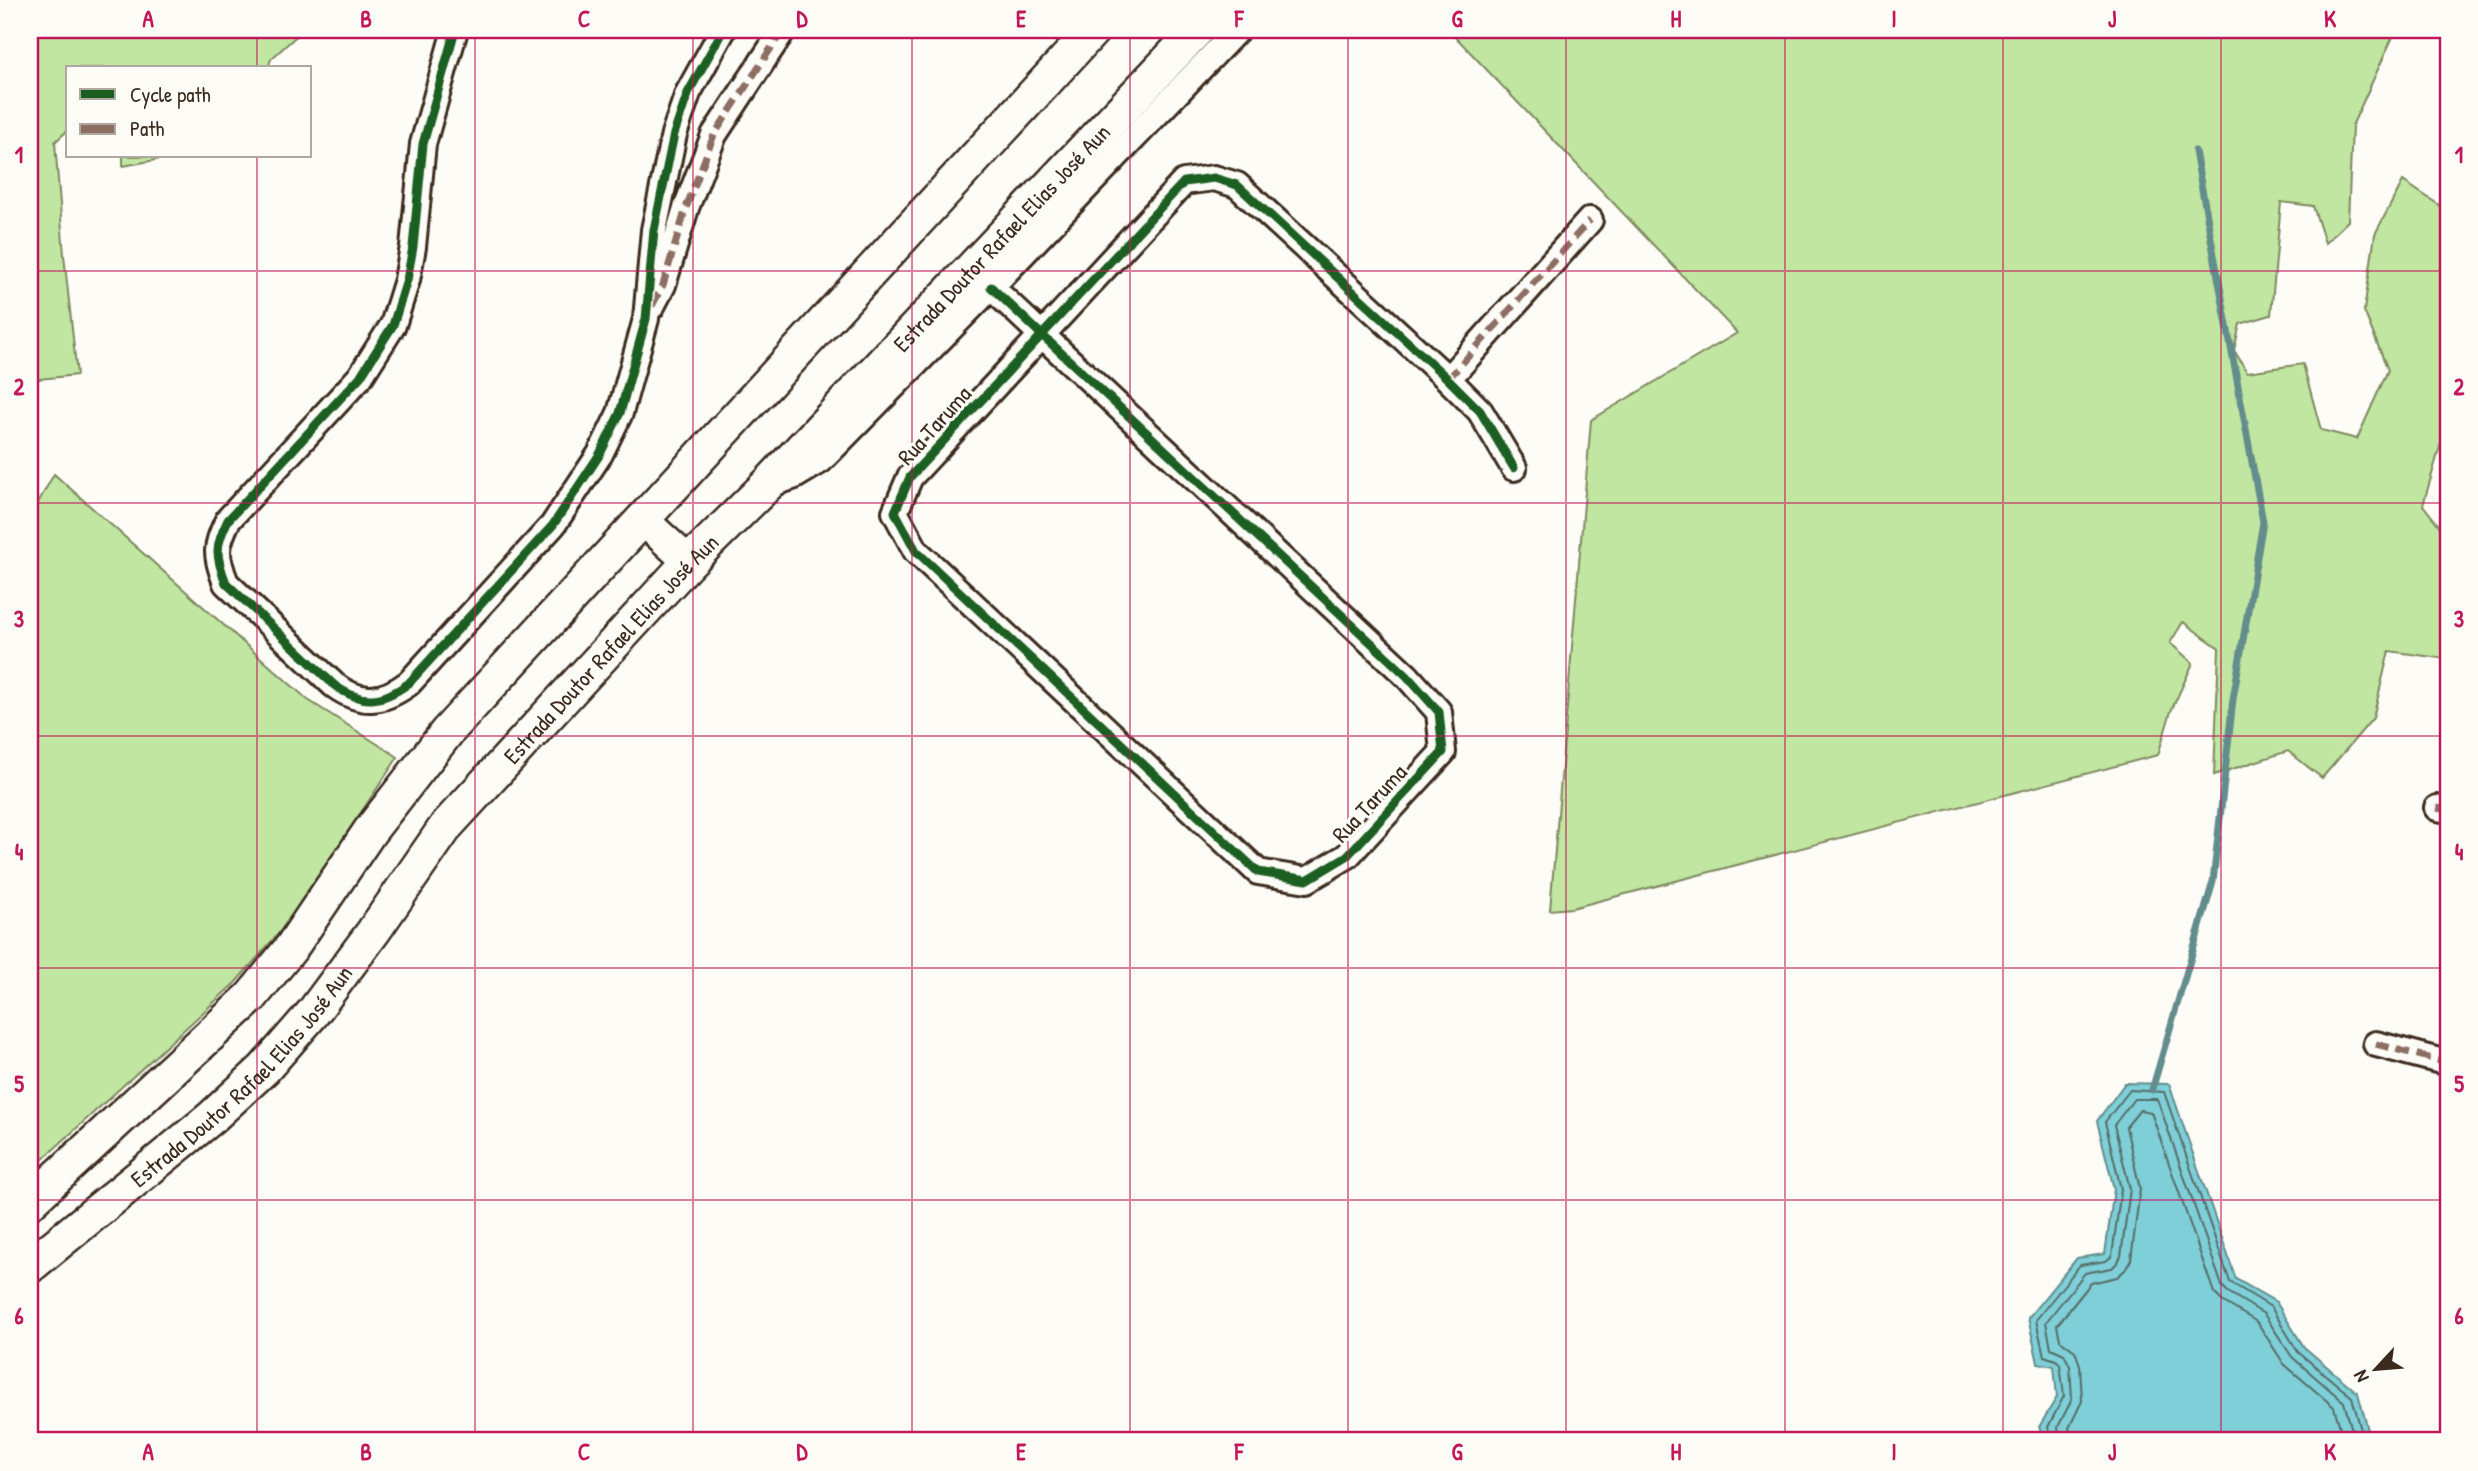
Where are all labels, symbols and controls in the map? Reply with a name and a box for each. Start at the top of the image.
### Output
text: A [142,3,154,34]
text: B [360,3,372,34]
text: C [578,3,590,34]
text: D [797,3,809,34]
text: E [1016,3,1027,34]
text: F [1234,3,1245,34]
text: G [1451,3,1463,34]
text: H [1671,3,1682,34]
text: I [1891,3,1897,34]
text: J [2108,3,2117,34]
text: K [2324,3,2337,34]
legend [66,66,312,158]
text: Cycle path [130,80,211,109]
text: Path [130,114,165,143]
street label: Estrada Doutor Rafael Elias José Aun [886,117,1116,358]
text: 1 [15,139,23,170]
text: 1 [2455,139,2463,170]
text: 2 [14,371,25,402]
text: 2 [2454,371,2465,402]
street label: Rua Taruma [890,379,978,471]
street label: Estrada Doutor Rafael Elias José Aun [496,527,725,770]
text: 3 [14,603,24,634]
text: 3 [2454,603,2464,634]
street label: Rua Taruma [1325,757,1413,849]
text: 4 [15,836,24,867]
text: 4 [2455,836,2464,867]
street label: Estrada Doutor Rafael Elias José Aun [124,959,359,1193]
text: 5 [14,1068,24,1099]
text: 5 [2454,1068,2464,1099]
text: 6 [14,1300,24,1331]
text: 6 [2454,1300,2464,1331]
north arrow [2342,1334,2412,1404]
text: N [2347,1366,2375,1387]
text: A [142,1436,154,1467]
text: B [360,1436,372,1467]
text: C [578,1436,590,1467]
text: D [797,1436,809,1467]
text: E [1016,1436,1027,1467]
text: F [1234,1436,1245,1467]
text: G [1451,1436,1463,1467]
text: H [1671,1436,1682,1467]
text: I [1891,1436,1897,1467]
text: J [2108,1436,2117,1467]
text: K [2324,1436,2337,1467]

